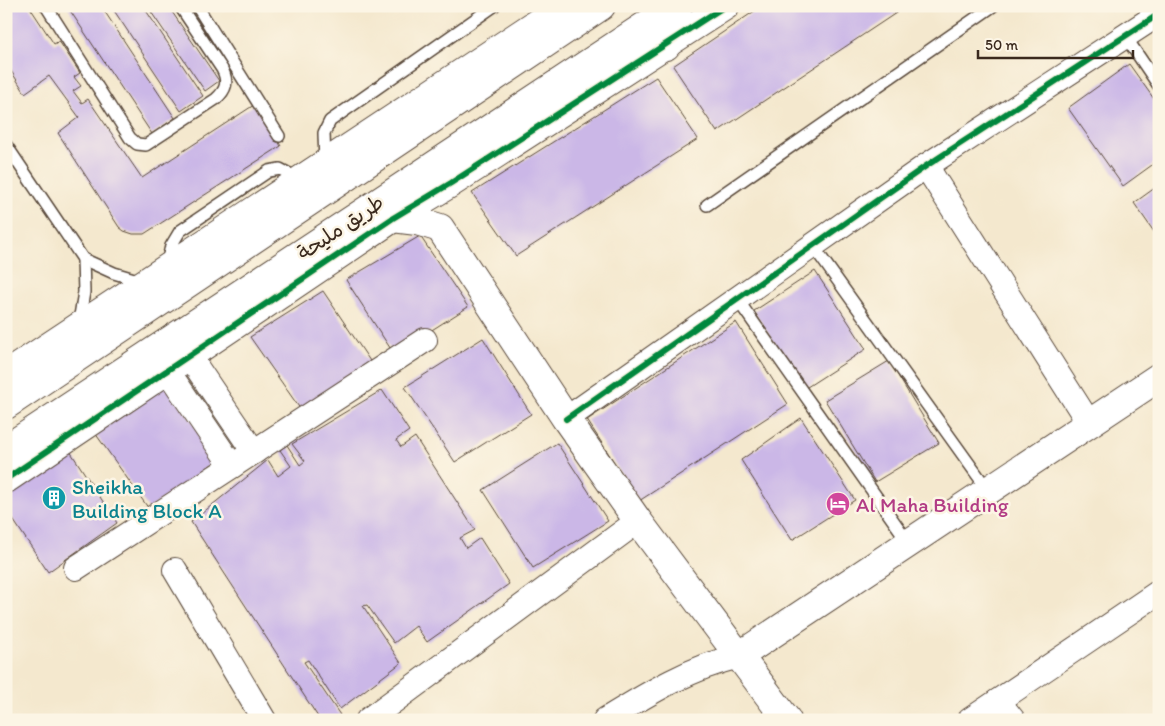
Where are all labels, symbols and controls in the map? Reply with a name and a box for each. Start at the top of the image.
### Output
scale bar [978,28,1132,60]
text: 50 m [985,36,1018,54]
street label: طريق مليحة [292,189,388,265]
place label: Sheikha Building Block A [72,474,222,523]
building icon: Sheikha Building Block A [41,485,67,511]
hotel icon: Al Maha Building [825,491,851,517]
place label: Al Maha Building [856,492,1009,517]

